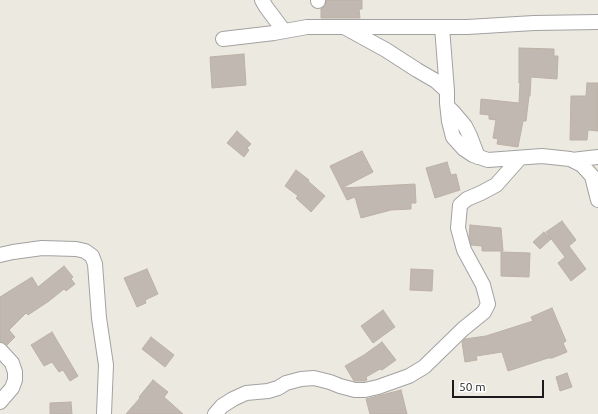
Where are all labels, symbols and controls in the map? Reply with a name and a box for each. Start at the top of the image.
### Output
scale bar [454,372,546,398]
text: 50 m [459,380,486,393]

